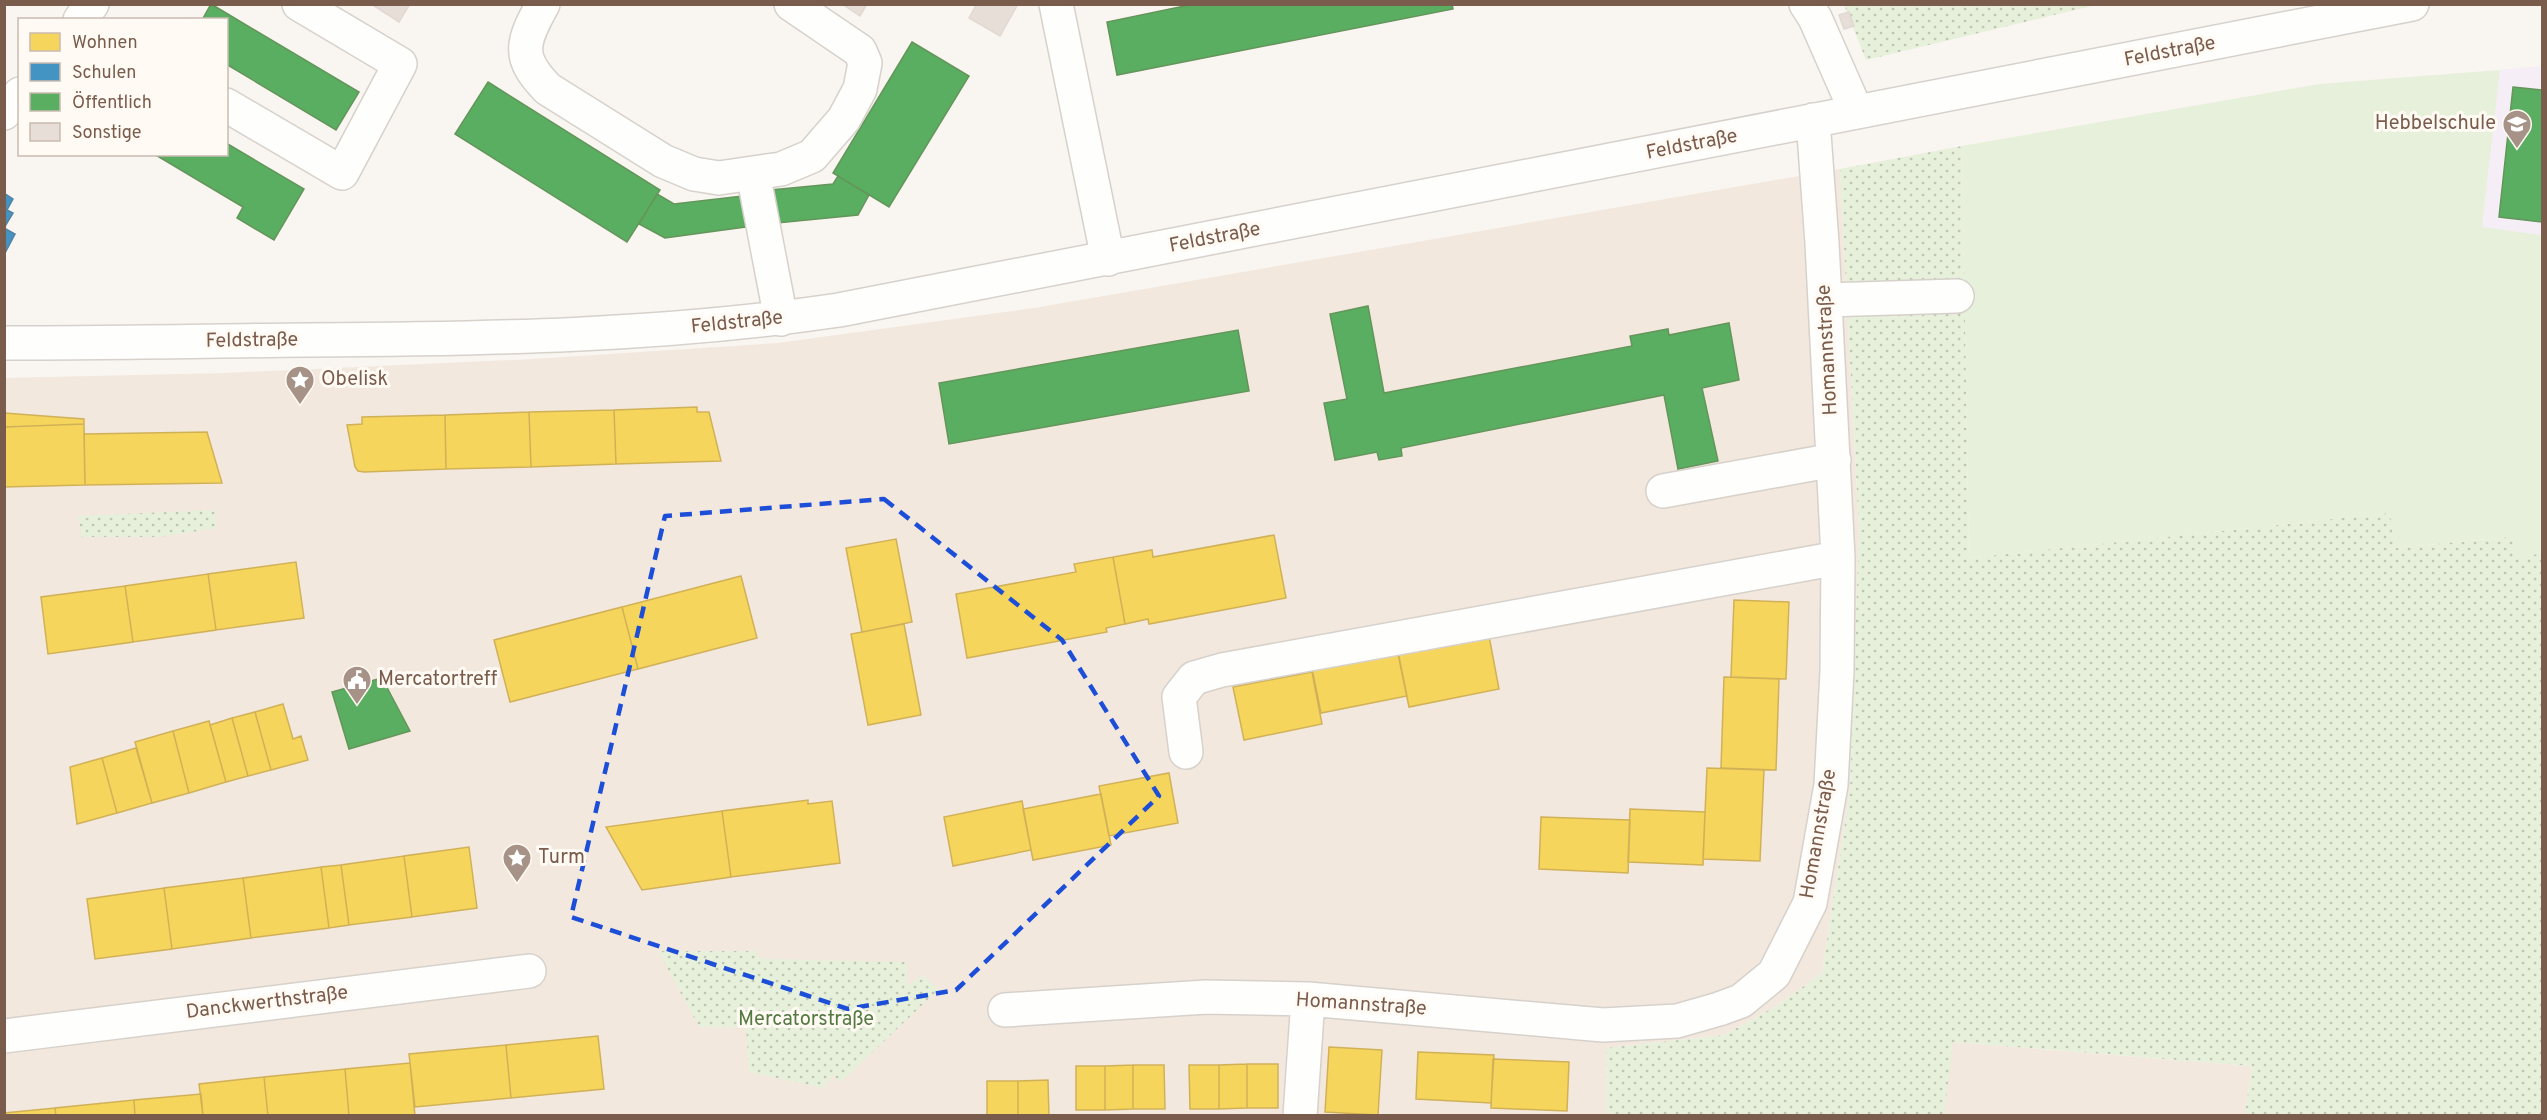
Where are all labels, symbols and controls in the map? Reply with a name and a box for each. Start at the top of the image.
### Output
legend [18,18,228,156]
street label: Feldstraße [2122,30,2218,74]
text: Wohnen [72,32,138,55]
text: Schulen [72,62,136,85]
text: Öffentlich [72,90,152,115]
school or university icon: Hebbelschule [2501,108,2533,150]
place label: Hebbelschule [2375,111,2496,137]
text: Sonstige [72,122,142,145]
street label: Feldstraße [1644,123,1740,167]
street label: Feldstraße [1167,216,1263,260]
street label: Homannstraße [1812,284,1844,416]
street label: Feldstraße [690,305,784,341]
street label: Feldstraße [206,327,298,355]
place icon: Obelisk [284,364,316,406]
place label: Obelisk [321,367,388,393]
public building icon: Mercatortreff [341,664,373,706]
place label: Mercatortreff [378,667,498,693]
street label: Homannstraße [1795,767,1843,901]
place icon: Turm [501,842,533,884]
place label: Turm [538,845,585,871]
street label: Danckwerthstraße [184,980,350,1026]
street label: Homannstraße [1295,987,1427,1023]
park label: Mercatorstraße [738,1007,874,1033]

